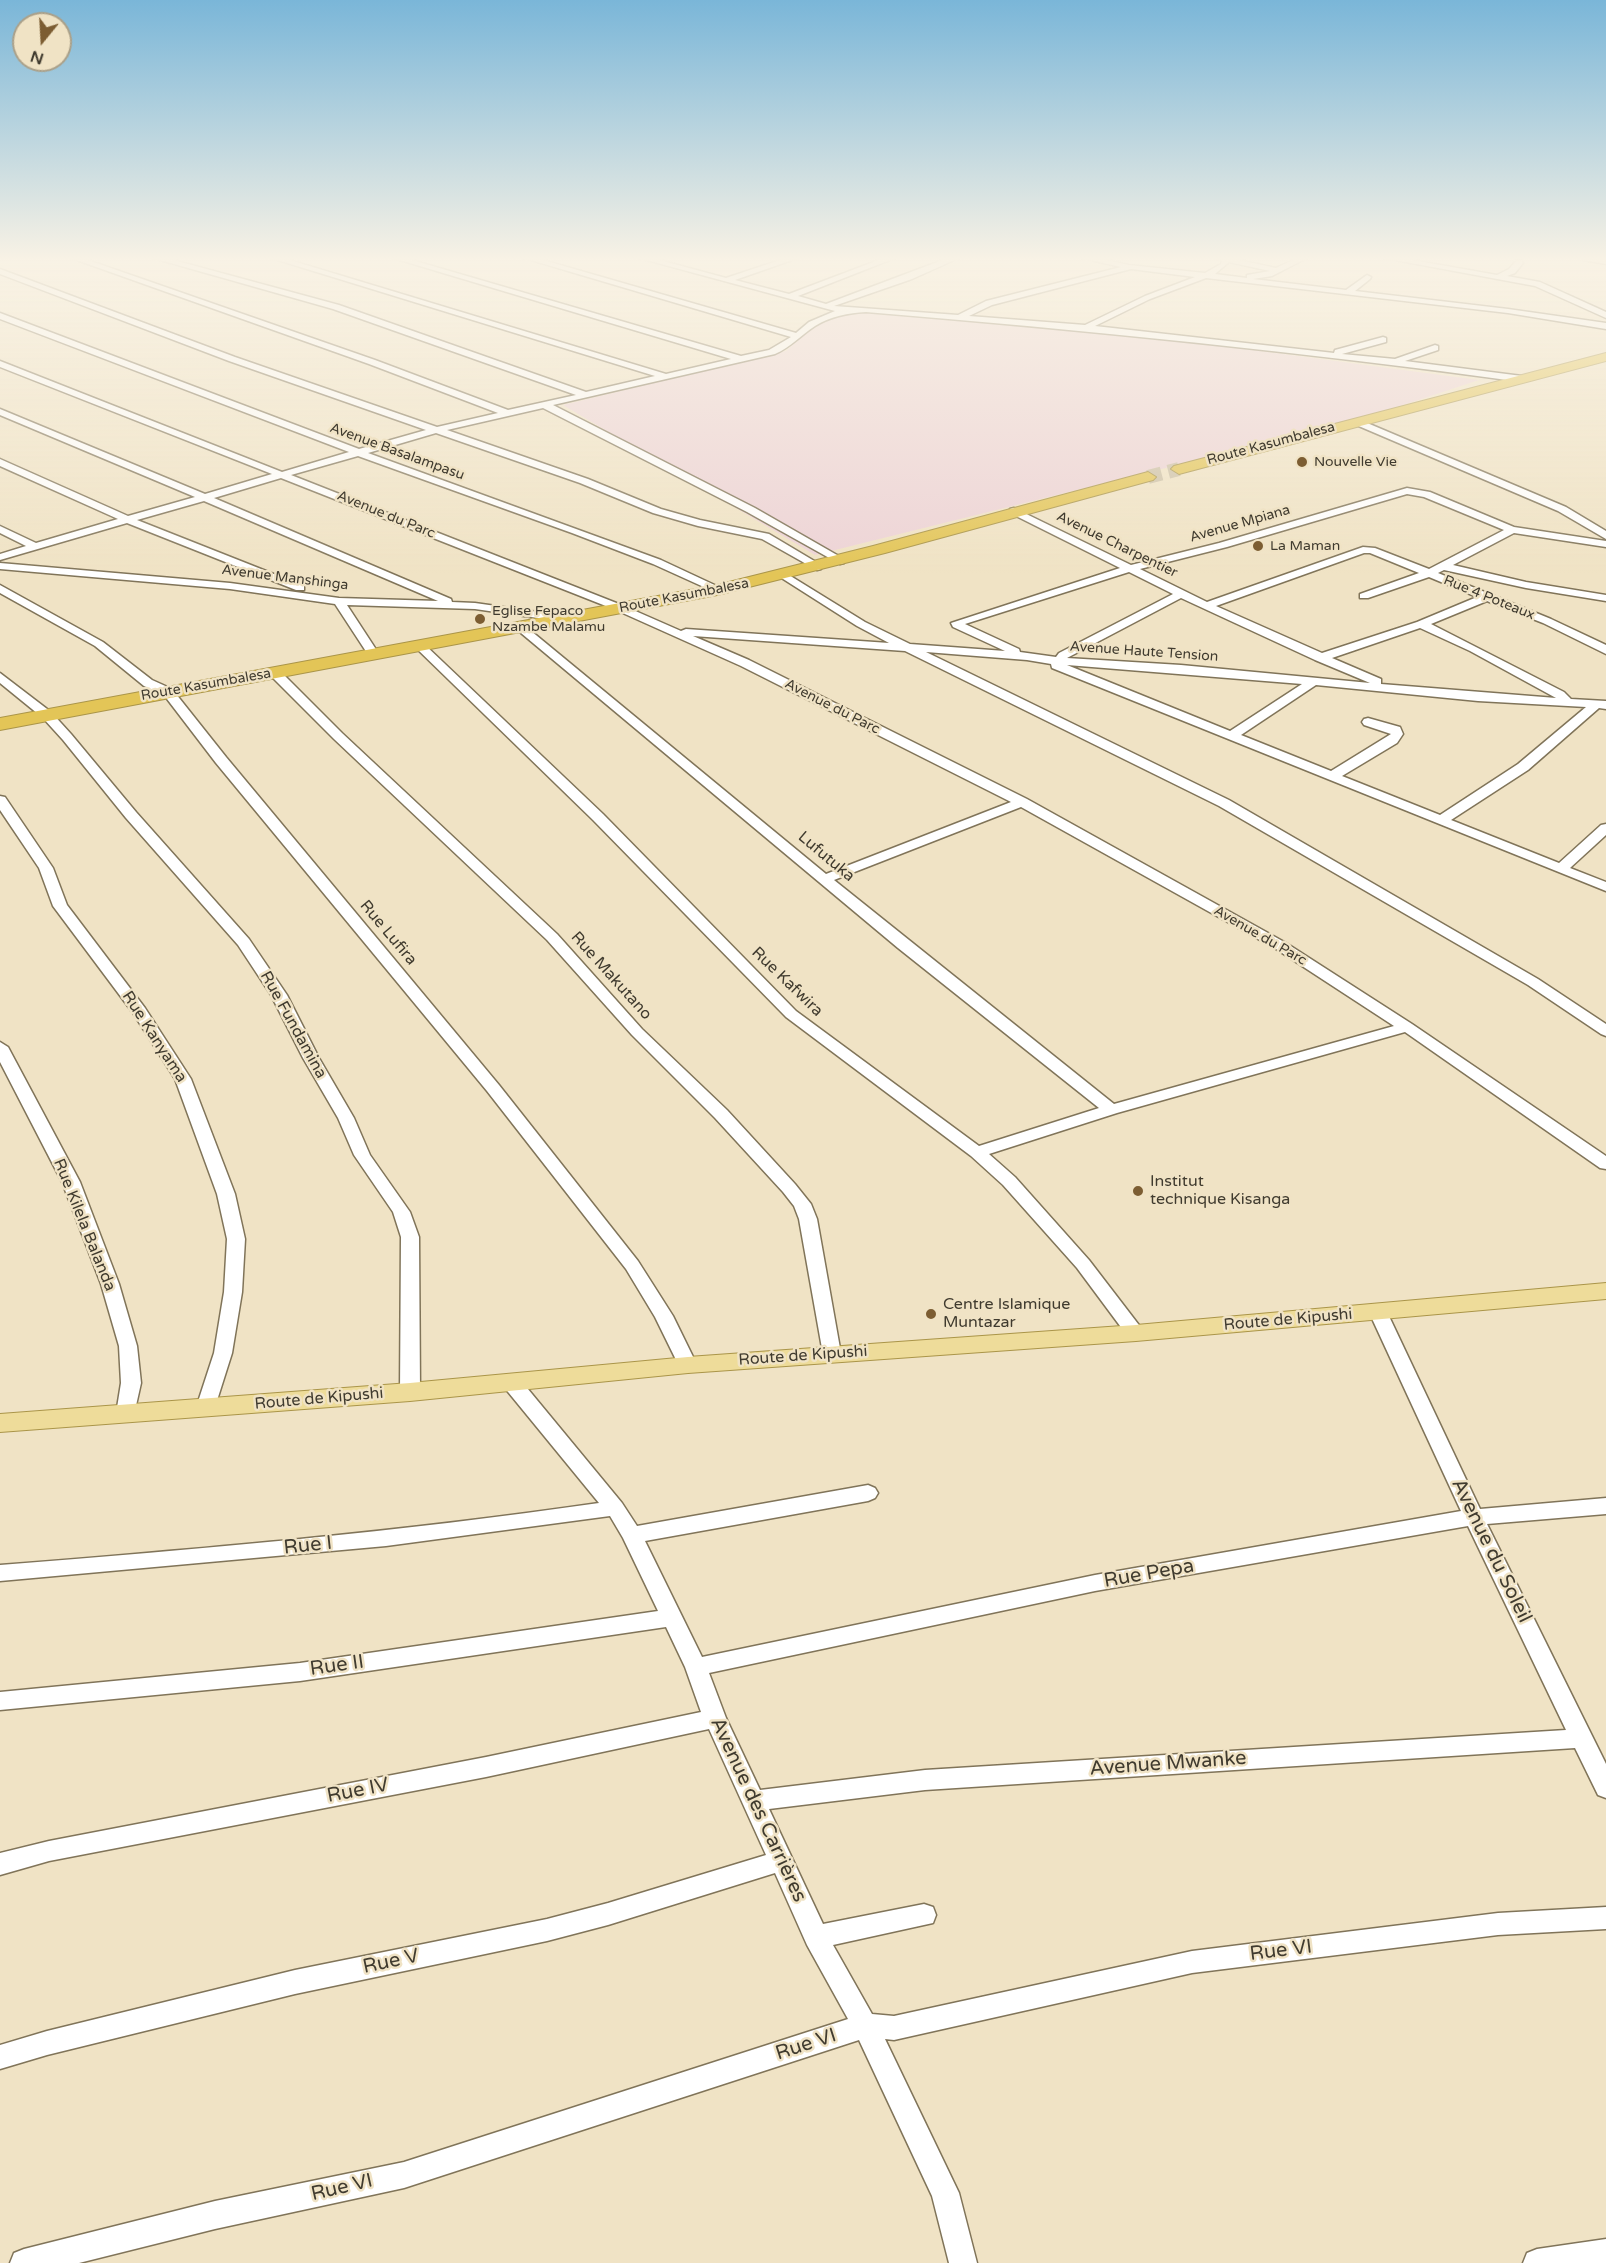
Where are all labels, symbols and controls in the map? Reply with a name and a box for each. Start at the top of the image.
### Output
north arrow [12,12,72,72]
text: N [28,46,46,69]
street label: Route Kasumbalesa [1205,419,1337,469]
street label: Avenue Basalampasu [327,420,467,484]
place label: Nouvelle Vie [1314,454,1397,470]
marker: Nouvelle Vie [1295,455,1309,469]
street label: Avenue du Parc [335,488,437,542]
street label: Avenue Mpiana [1188,502,1292,546]
street label: Avenue Charpentier [1054,508,1180,582]
place label: La Maman [1270,538,1340,554]
marker: La Maman [1251,539,1265,553]
street label: Avenue Manshinga [221,562,349,594]
street label: Rue 4 Poteaux [1441,572,1537,624]
street label: Route Kasumbalesa [618,575,750,617]
place label: Eglise Fepaco Nzambe Malamu [492,603,605,636]
marker: Eglise Fepaco Nzambe Malamu [473,612,487,626]
street label: Avenue Haute Tension [1069,638,1219,666]
street label: Route Kasumbalesa [140,665,272,705]
street label: Avenue du Parc [782,676,882,738]
street label: Lufutuka [794,828,858,886]
street label: Rue Lufira [355,897,421,969]
street label: Avenue du Parc [1211,903,1309,969]
street label: Rue Makutano [566,928,656,1024]
street label: Rue Kafwira [747,943,827,1021]
street label: Rue Fundamina [256,968,330,1082]
street label: Rue Kanyama [117,988,191,1086]
street label: Rue Kilela Balanda [49,1156,119,1294]
place label: Institut technique Kisanga [1150,1172,1290,1210]
marker: Institut technique Kisanga [1131,1184,1145,1198]
place label: Centre Islamique Muntazar [943,1295,1070,1333]
street label: Route de Kipushi [1223,1305,1353,1335]
marker: Centre Islamique Muntazar [924,1307,938,1321]
street label: Route de Kipushi [738,1342,868,1370]
street label: Route de Kipushi [254,1384,384,1414]
street label: Avenue du Soleil [1446,1475,1536,1627]
street label: Rue I [283,1532,333,1560]
street label: Rue Pepa [1102,1554,1196,1594]
street label: Rue II [308,1650,366,1682]
street label: Avenue des Carrières [705,1714,811,1906]
street label: Avenue Mwanke [1089,1747,1247,1781]
street label: Rue IV [325,1773,391,1809]
street label: Rue VI [1249,1935,1313,1967]
street label: Rue V [361,1944,421,1980]
street label: Rue VI [773,2024,839,2066]
street label: Rue VI [309,2169,375,2207]

